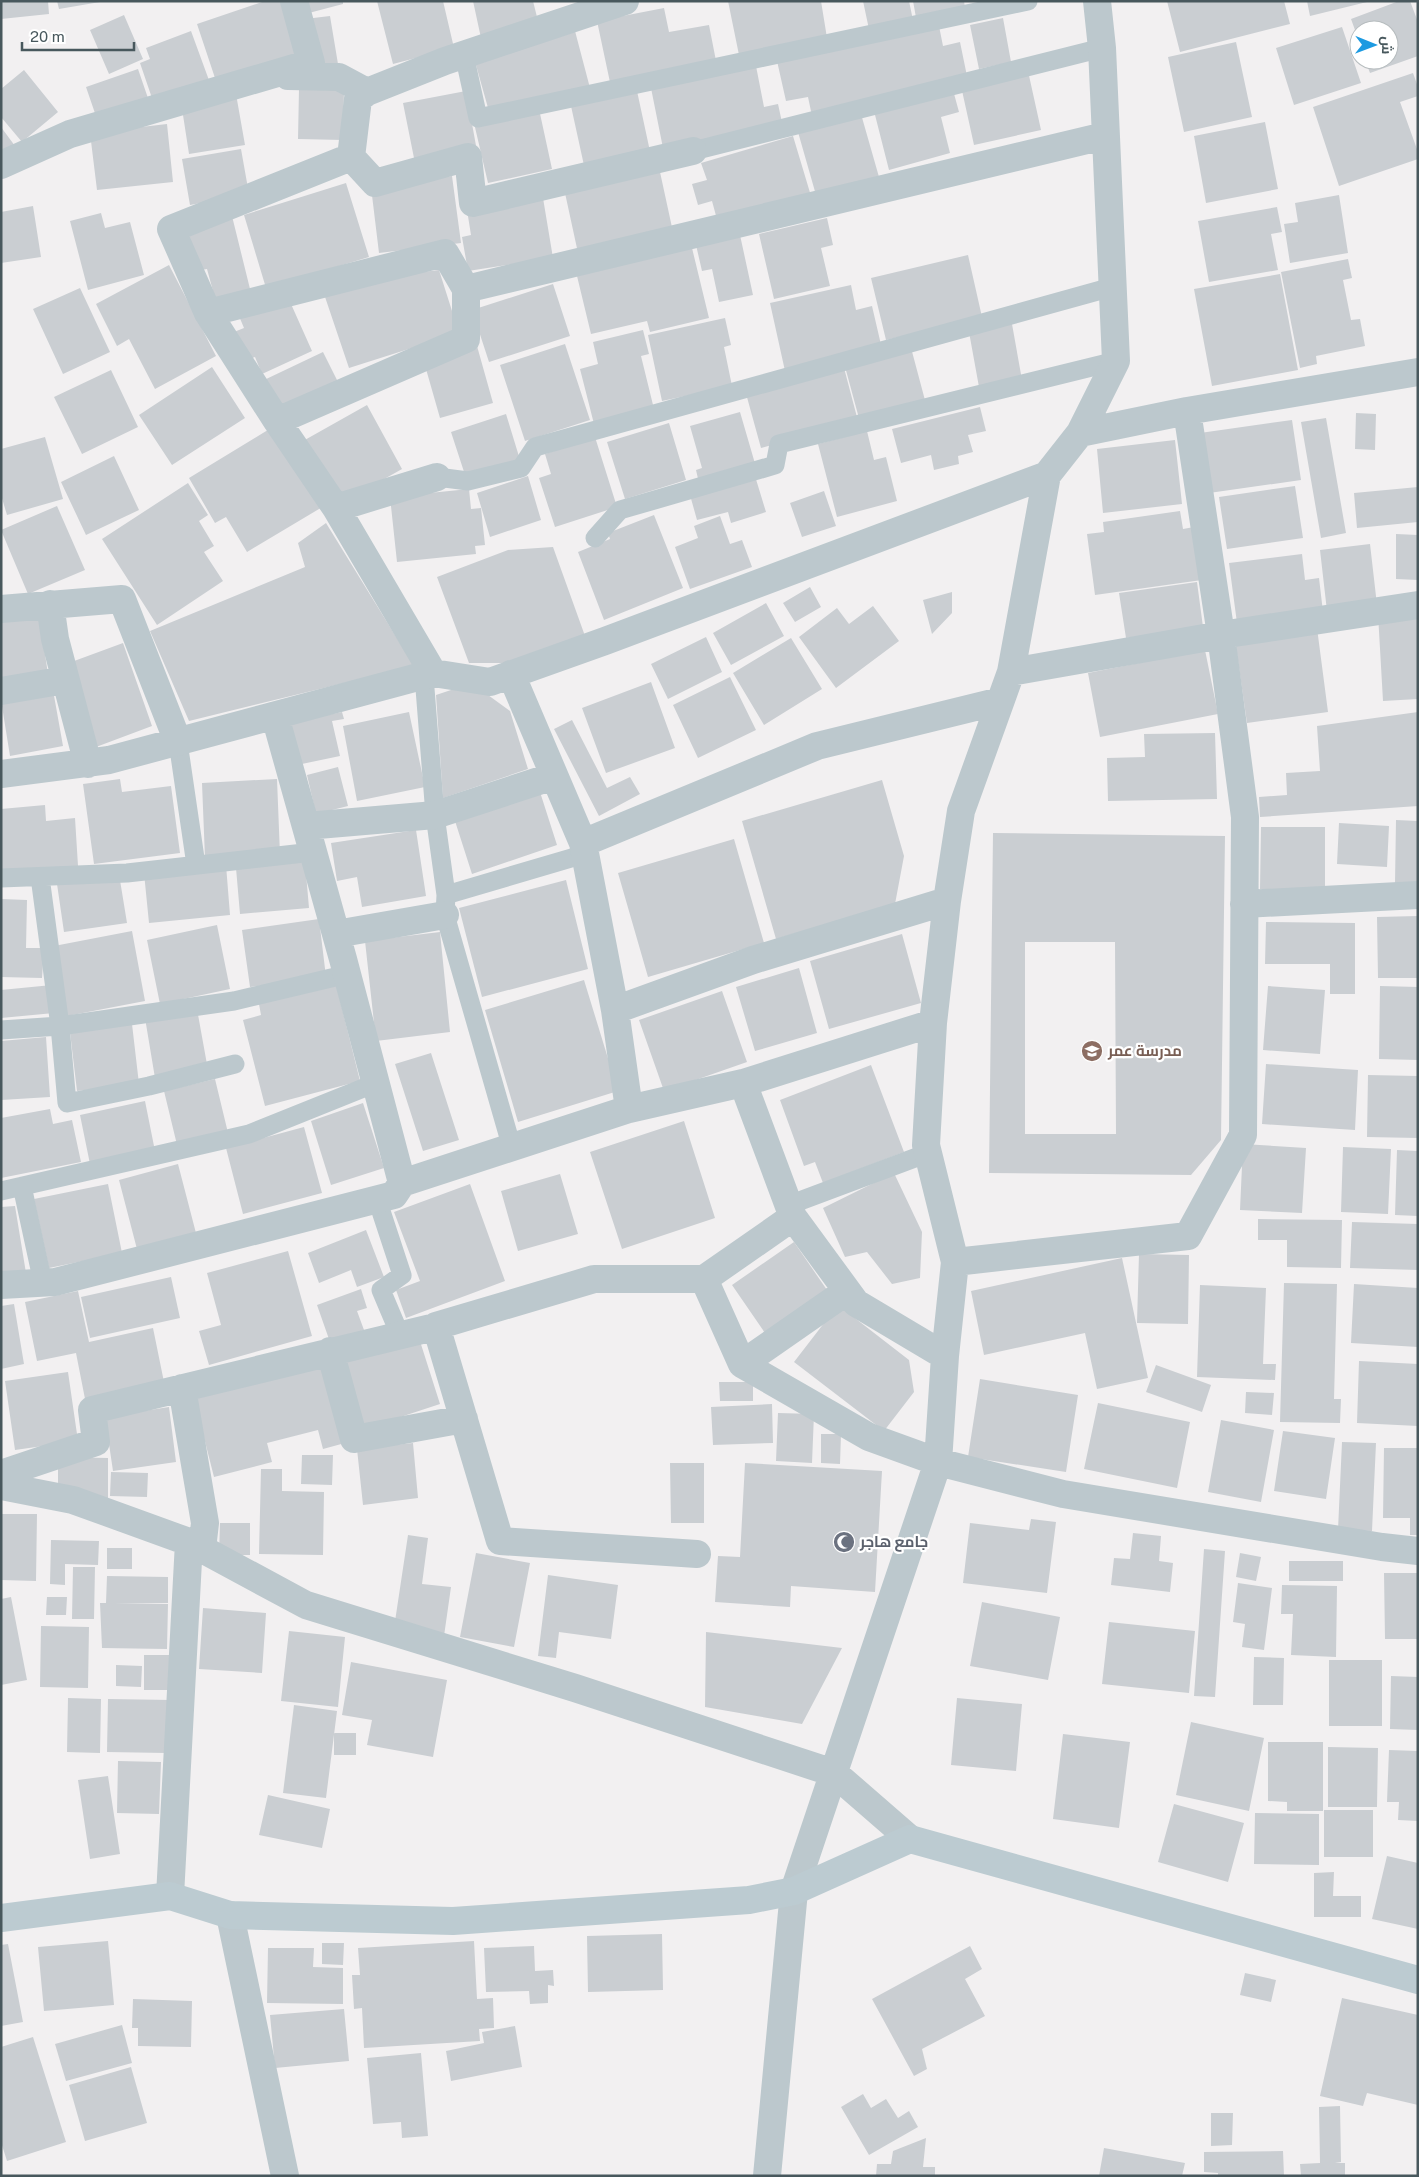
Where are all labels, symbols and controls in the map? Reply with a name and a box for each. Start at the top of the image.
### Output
scale bar [22,20,135,52]
north arrow [1349,20,1399,70]
text: 20 m [30,28,65,45]
text: ش [1378,36,1395,54]
school or university icon: مدرسة عمر [1080,1039,1104,1063]
place label: مدرسة عمر [1107,1042,1182,1060]
mosque icon: جامع هاجر [832,1530,856,1554]
place label: جامع هاجر [859,1533,928,1552]

